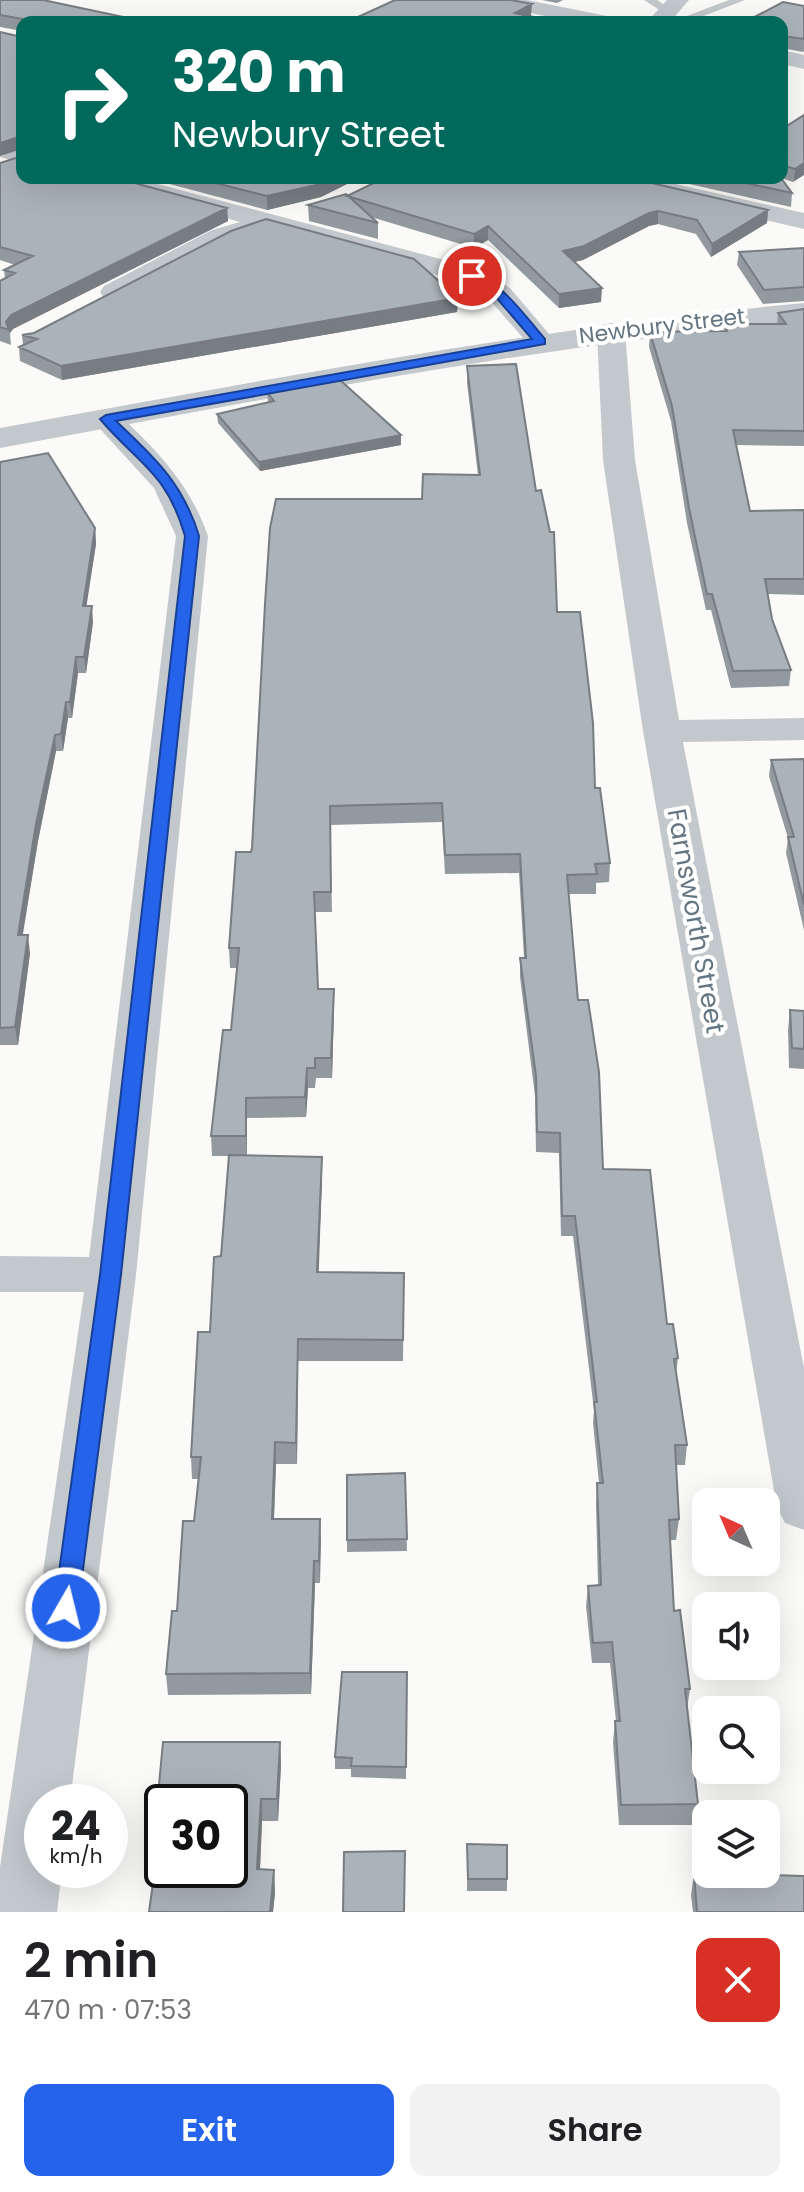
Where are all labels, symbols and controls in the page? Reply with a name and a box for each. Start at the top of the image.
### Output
text: 320 m [172,33,346,112]
icon: right [40,48,144,152]
text: Newbury Street [172,109,445,160]
pin [438,242,506,310]
icon: arrive [450,254,494,298]
street label: Newbury Street [577,300,747,352]
street label: Farnsworth Street [659,806,733,1036]
north arrow [692,1488,780,1576]
map controls [692,1488,780,1888]
position arrow [24,1566,108,1650]
button: sound [692,1592,780,1680]
button: search [692,1696,780,1784]
speed limit sign: 30 [144,1784,248,1888]
text: 24 [51,1798,101,1854]
button: layers [692,1800,780,1888]
text: km/h [49,1842,103,1870]
text: 2 min [24,1927,158,1994]
button: close [696,1938,780,2022]
text: 470 m · 07:53 [24,1992,192,2028]
button: Exit [24,2084,394,2176]
button: Share [410,2084,780,2176]

